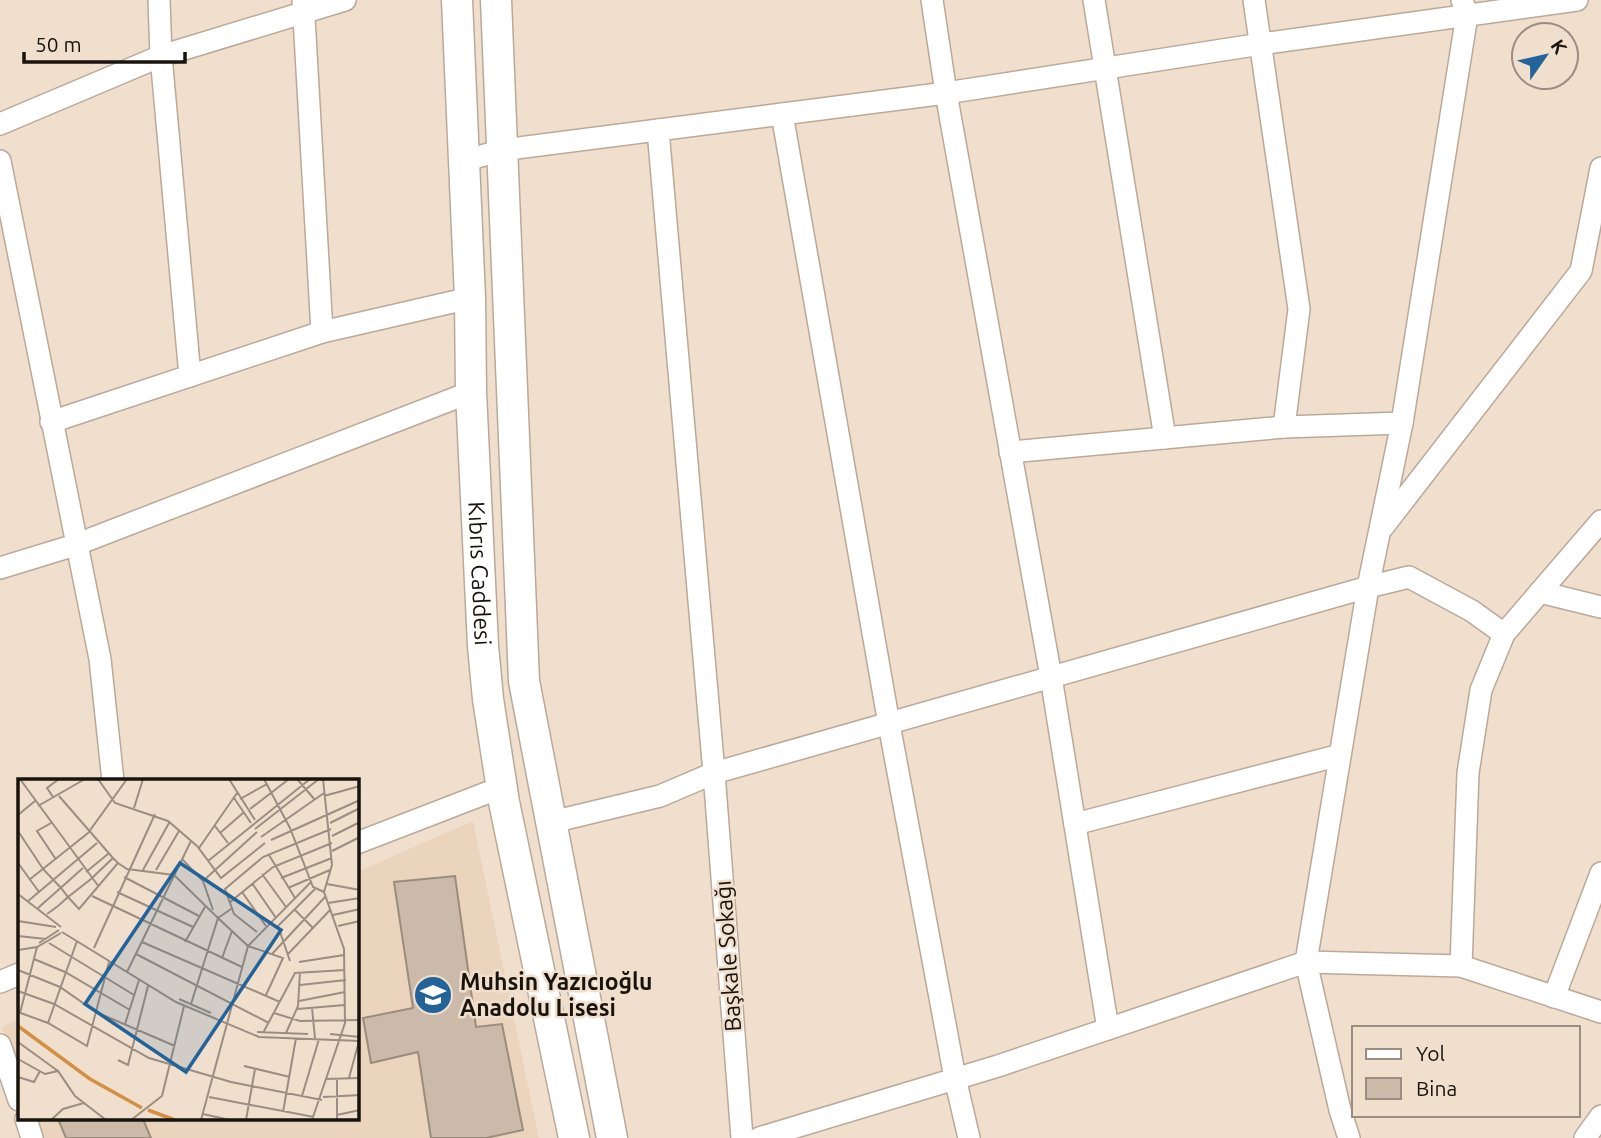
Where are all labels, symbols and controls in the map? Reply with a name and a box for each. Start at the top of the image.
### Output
scale bar [24,21,186,65]
north arrow [1510,21,1580,91]
text: 50 m [35,32,82,56]
text: K [1546,35,1572,58]
street label: Kıbrıs Caddesi [464,501,496,646]
inset map [18,779,359,1120]
street label: Başkale Sokağı [710,880,745,1033]
place label: Muhsin Yazıcıoğlu Anadolu Lisesi [460,969,652,1020]
school or university icon: Muhsin Yazıcıoğlu Anadolu Lisesi [412,974,454,1016]
legend [1352,1026,1580,1117]
text: Yol [1416,1041,1445,1065]
text: Bina [1416,1076,1457,1100]

